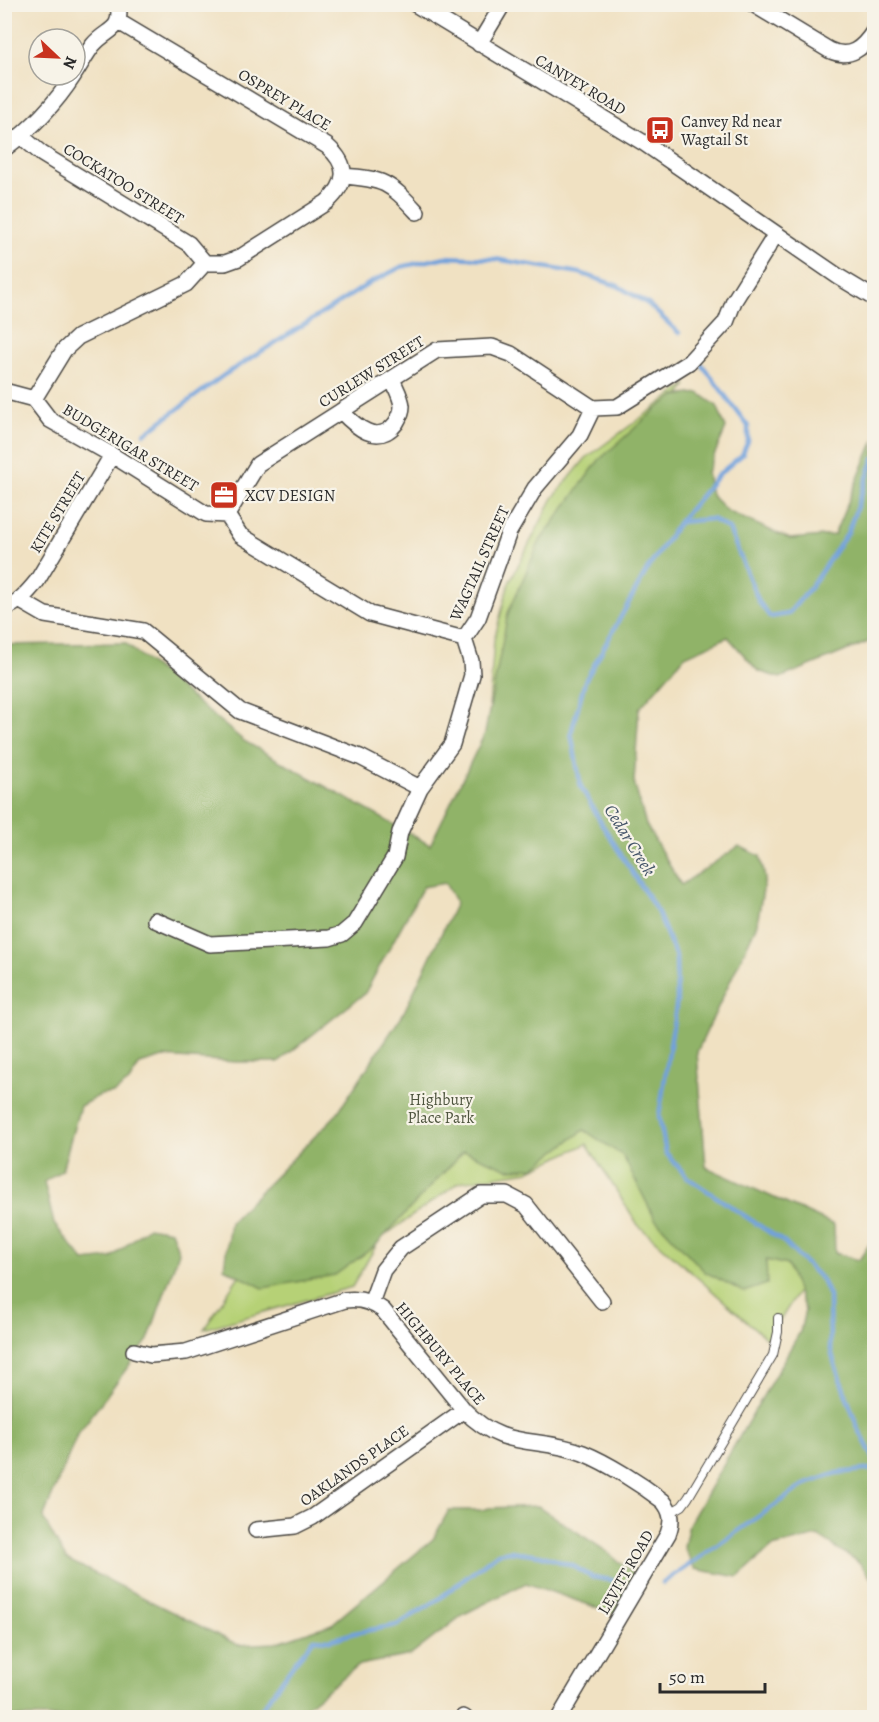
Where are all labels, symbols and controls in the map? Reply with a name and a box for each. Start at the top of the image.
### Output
north arrow [27,27,87,87]
street label: CANVEY ROAD [531,49,630,121]
text: N [57,53,82,72]
street label: OSPREY PLACE [234,63,335,136]
place label: Canvey Rd near Wagtail St [680,111,782,151]
bus stop icon: Canvey Rd near Wagtail St [644,114,676,146]
street label: COCKATOO STREET [59,138,188,230]
street label: CURLEW STREET [315,330,429,413]
street label: BUDGERIGAR STREET [58,399,203,497]
street label: KITE STREET [25,467,91,557]
office icon: XCV DESIGN [208,479,240,511]
place label: XCV DESIGN [245,485,335,507]
street label: WAGTAIL STREET [444,502,515,625]
water label: Cedar Creek [599,800,661,880]
park label: Highbury Place Park [407,1089,475,1129]
street label: HIGHBURY PLACE [390,1297,490,1410]
street label: OAKLANDS PLACE [296,1420,414,1512]
street label: LEVITT ROAD [593,1526,659,1619]
scale bar [660,1656,765,1694]
text: 50 m [669,1665,705,1689]

